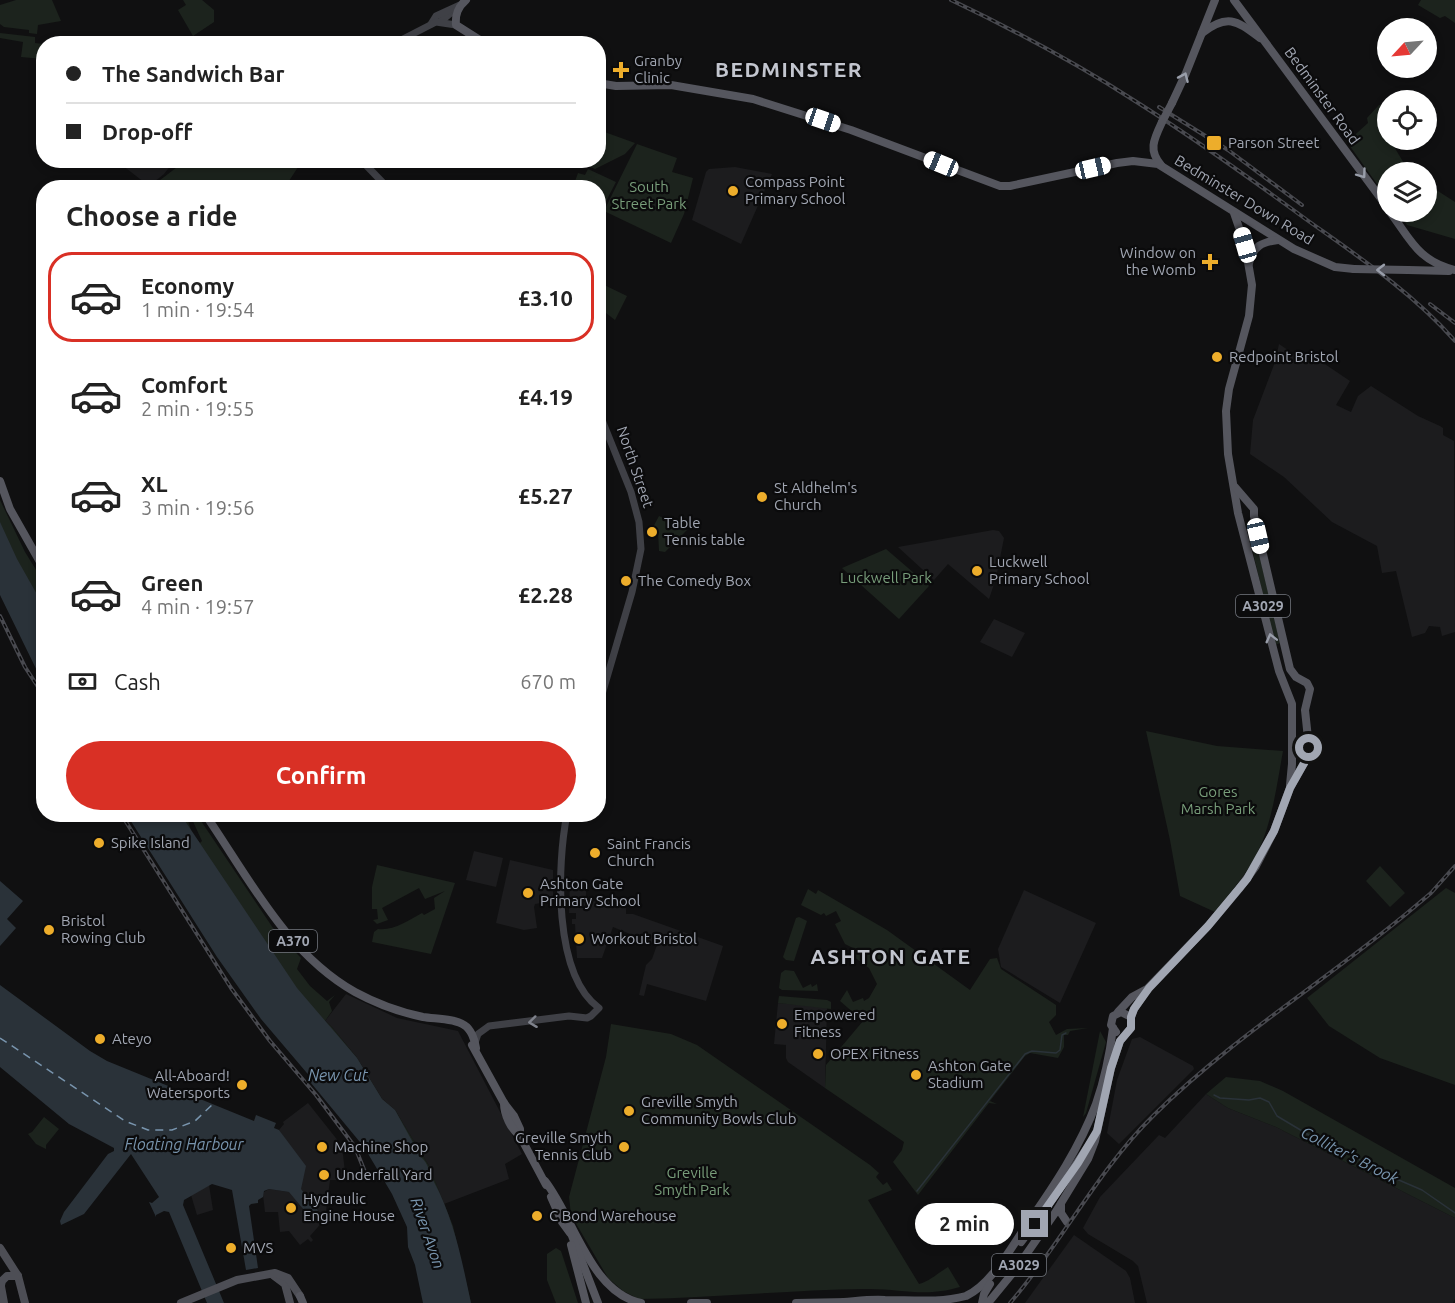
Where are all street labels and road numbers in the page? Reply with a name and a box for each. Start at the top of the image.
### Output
street label: Bedminster Road [1281,44,1363,148]
street label: Bedminster Down Road [1172,151,1317,248]
street label: North Street [614,424,657,510]
road number: A3029 [1236,595,1290,617]
road number: A370 [269,930,317,952]
road number: A3029 [992,1254,1046,1276]

